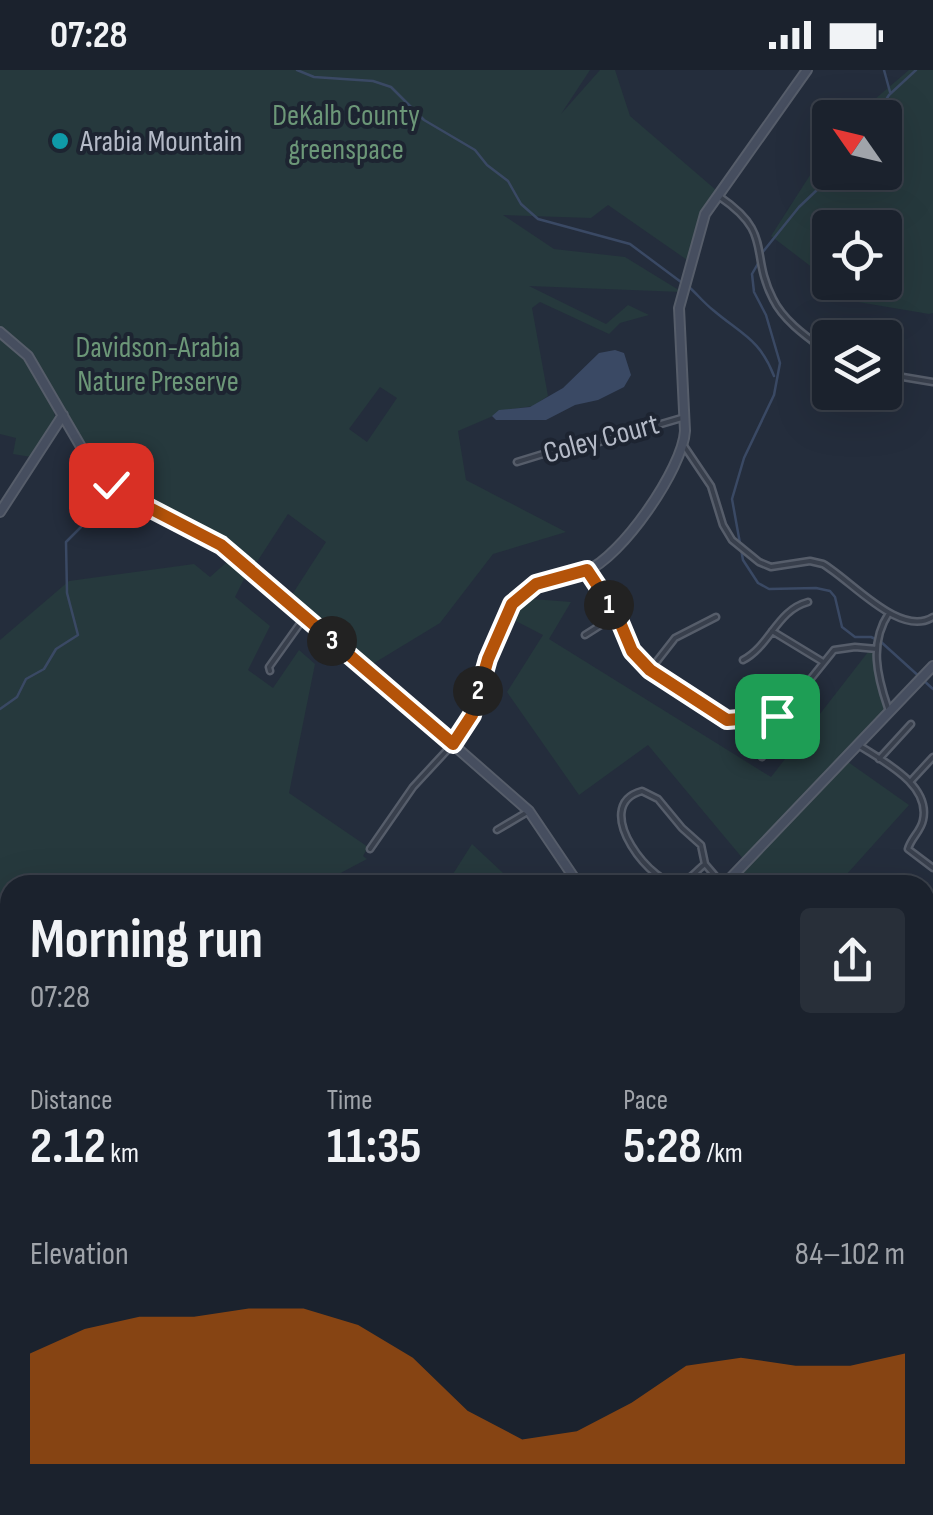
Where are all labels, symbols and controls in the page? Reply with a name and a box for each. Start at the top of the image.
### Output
text: 07:28 [50,13,128,58]
park label: DeKalb County greenspace [272,98,420,168]
north arrow [812,100,902,190]
map controls [812,100,902,410]
place label: Arabia Mountain [79,124,242,160]
marker: Arabia Mountain [49,130,71,152]
button: locate [812,210,902,300]
button: layers [812,320,902,410]
park label: Davidson-Arabia Nature Preserve [76,330,240,400]
street label: Coley Court [540,406,663,472]
pin [69,443,154,528]
icon: check [84,458,139,513]
pin: 1 [584,580,634,630]
text: 1 [604,588,614,621]
pin: 3 [307,616,357,666]
text: 3 [326,624,338,657]
pin: 2 [453,666,503,716]
text: 2 [472,674,484,707]
pin [735,674,820,759]
icon: arrive [750,689,805,744]
text: Morning run [30,907,263,974]
button: share [800,908,905,1013]
text: 07:28 [30,978,90,1017]
text: Distance [30,1084,113,1117]
text: Time [327,1084,372,1117]
text: Pace [623,1084,668,1117]
text: 2.12 [30,1117,106,1177]
text: 11:35 [327,1117,421,1177]
text: 5:28 [623,1117,702,1177]
text: km [106,1137,139,1170]
text: /km [702,1137,743,1170]
text: Elevation [30,1235,129,1274]
text: 84–102 m [795,1235,905,1274]

